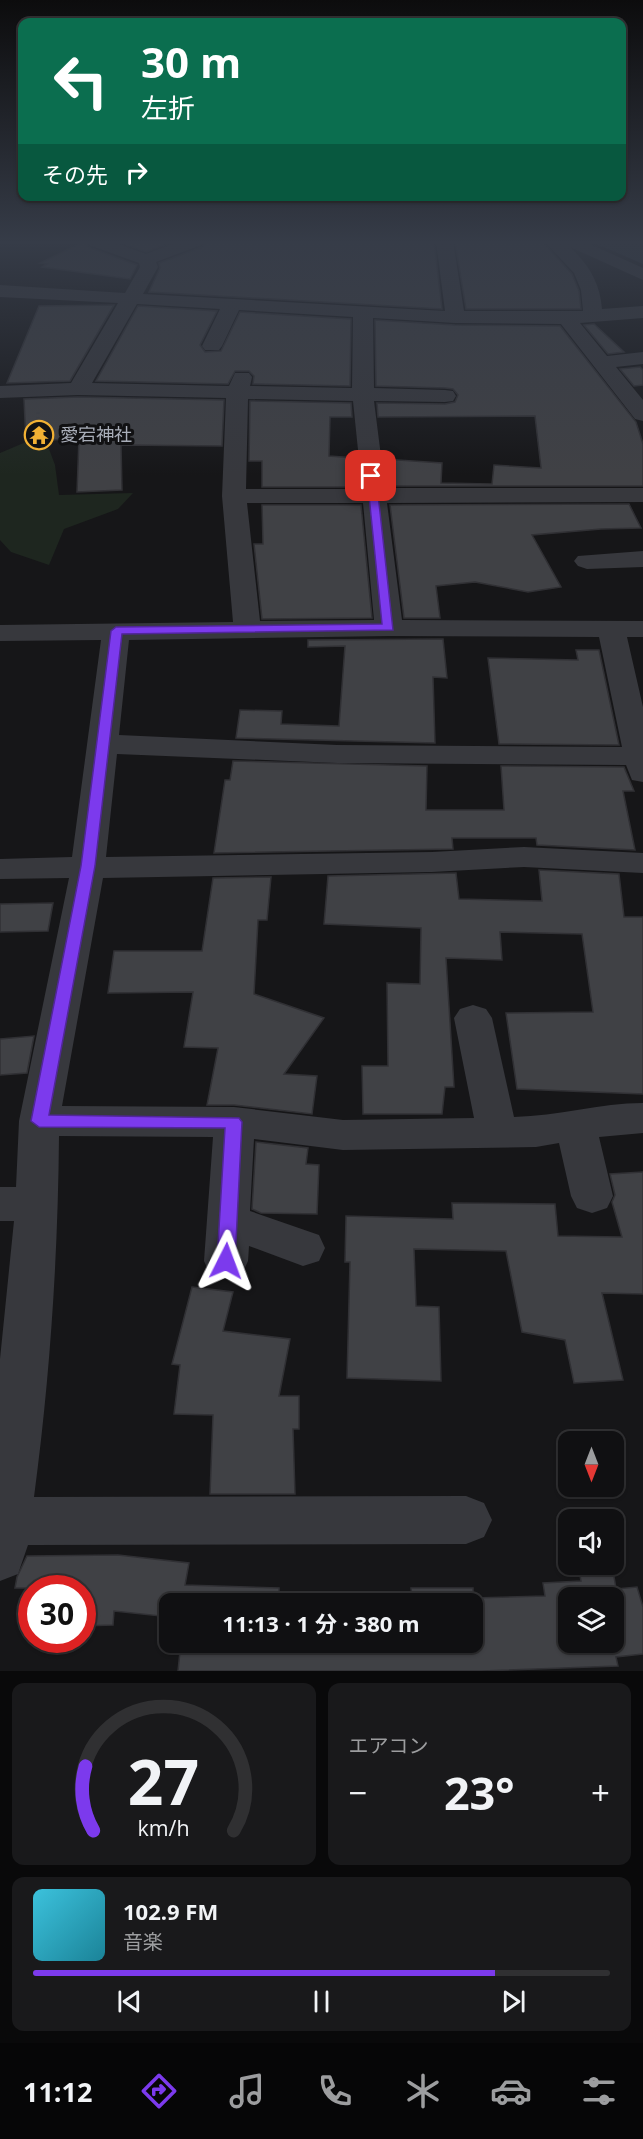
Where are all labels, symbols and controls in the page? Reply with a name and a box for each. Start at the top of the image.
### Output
text: 30 m [141,33,241,90]
icon: left [42,42,120,120]
text: 左折 [141,89,195,126]
icon: right [120,156,153,189]
text: その先 [42,159,108,189]
temple icon: 愛宕神社 [23,419,55,451]
place label: 愛宕神社 [60,422,132,446]
pin [345,450,396,501]
icon: arrive [354,459,387,492]
position arrow [194,1229,258,1293]
north arrow [558,1431,624,1497]
map controls [558,1431,624,1653]
button: sound [558,1509,624,1575]
speed limit sign: 30 [18,1575,96,1653]
button: layers [558,1587,624,1653]
text: 11:13 · 1 分 · 380 m [222,1608,420,1638]
text: エアコン [349,1732,429,1759]
text: 27 [128,1738,199,1823]
text: 23° [444,1762,515,1823]
text: − [349,1770,367,1815]
text: + [591,1770,610,1815]
text: km/h [138,1813,190,1842]
text: 102.9 FM [123,1896,218,1926]
text: 音楽 [123,1928,163,1955]
icon: previous [113,1985,146,2018]
icon: pause [305,1985,338,2018]
icon: next [497,1985,530,2018]
icon: directions [138,2070,180,2112]
icon: music [226,2070,268,2112]
icon: phone [314,2070,356,2112]
icon: climate [402,2070,444,2112]
icon: car [490,2070,532,2112]
icon: filters [578,2070,620,2112]
text: 11:12 [23,2073,92,2110]

